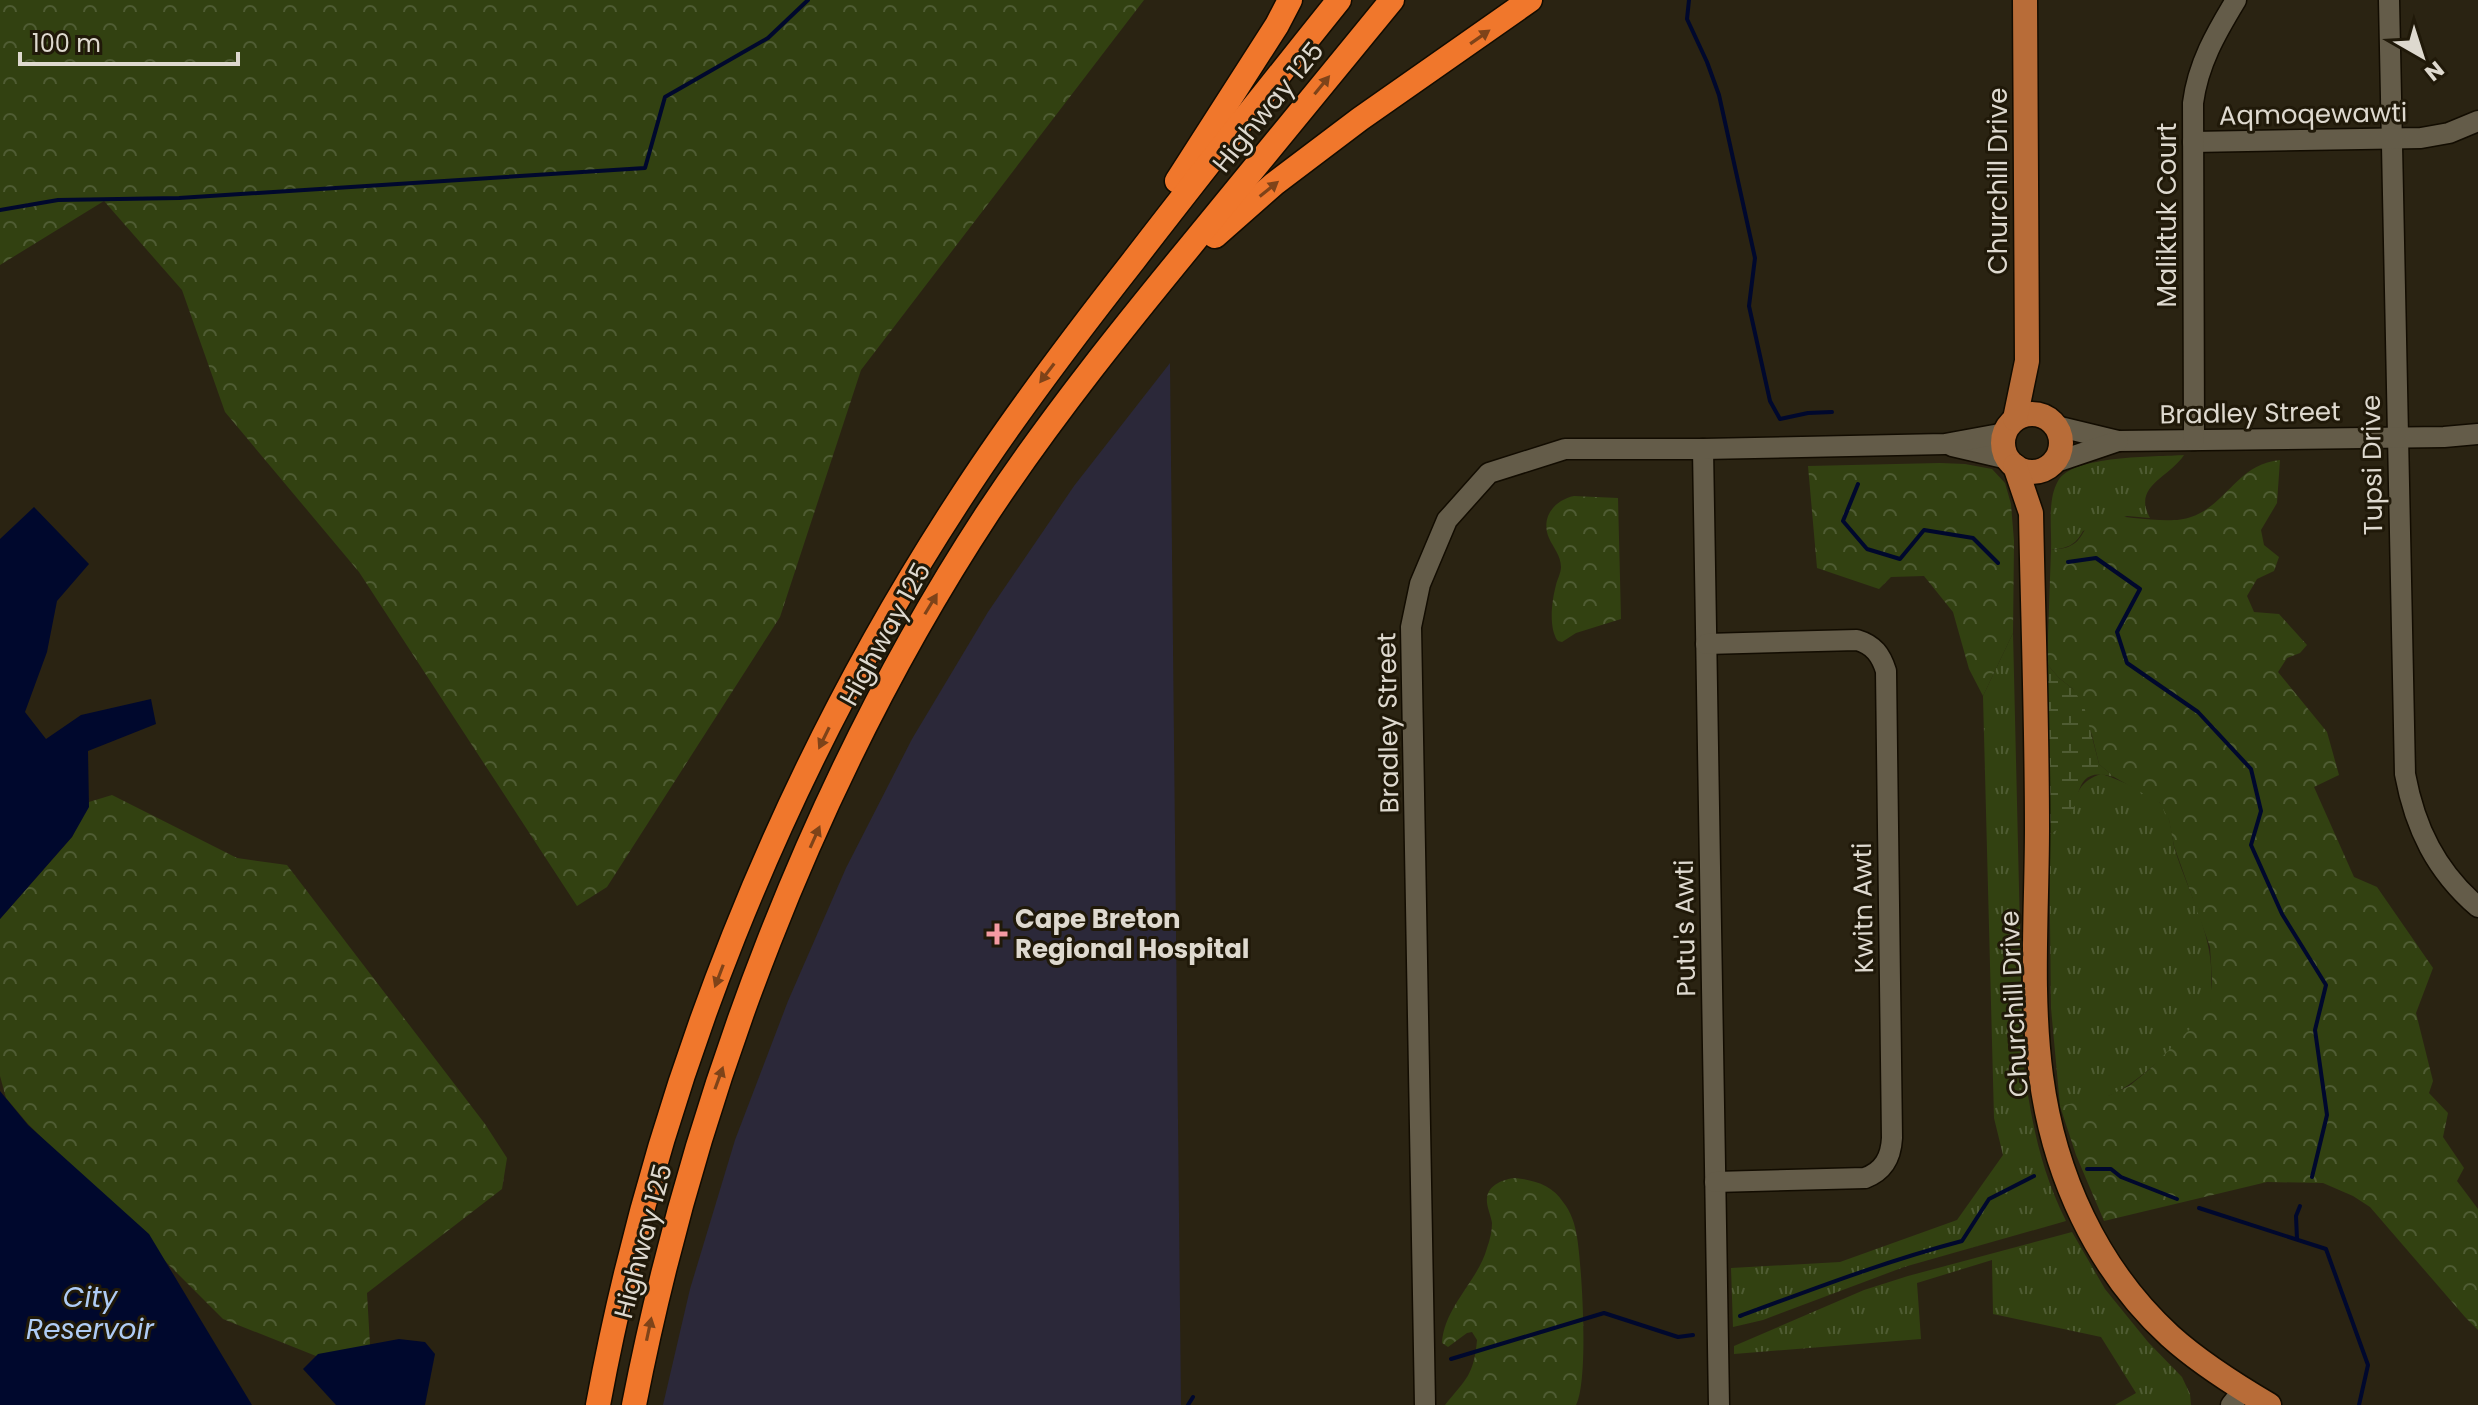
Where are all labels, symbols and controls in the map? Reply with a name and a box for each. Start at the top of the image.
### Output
scale bar [20,16,238,66]
north arrow [2382,16,2462,96]
text: 100 m [32,27,101,60]
one-way arrow [1469,30,1490,45]
street label: Highway 125 [1204,34,1332,180]
text: N [2418,54,2450,88]
one-way arrow [1313,76,1330,96]
street label: Churchill Drive [1980,88,2016,274]
street label: Aqmoqewawti [2219,94,2407,134]
street label: Maliktuk Court [2149,122,2185,308]
one-way arrow [1259,181,1279,198]
one-way arrow [1039,363,1055,383]
street label: Bradley Street [2159,393,2341,433]
street label: Tupsi Drive [2353,395,2391,535]
street label: Highway 125 [831,556,939,712]
one-way arrow [924,593,938,615]
street label: Bradley Street [1368,632,1408,814]
one-way arrow [817,727,831,750]
one-way arrow [808,825,821,848]
street label: Kwitn Awti [1844,842,1882,974]
street label: Putu's Awti [1666,859,1704,997]
place label: Cape Breton Regional Hospital [1015,901,1250,967]
street label: Churchill Drive [1991,910,2037,1098]
marker: Cape Breton Regional Hospital [986,923,1008,945]
one-way arrow [712,964,725,988]
one-way arrow [713,1066,726,1090]
street label: Highway 125 [605,1160,681,1322]
water label: City Reservoir [26,1278,154,1349]
one-way arrow [643,1316,656,1341]

